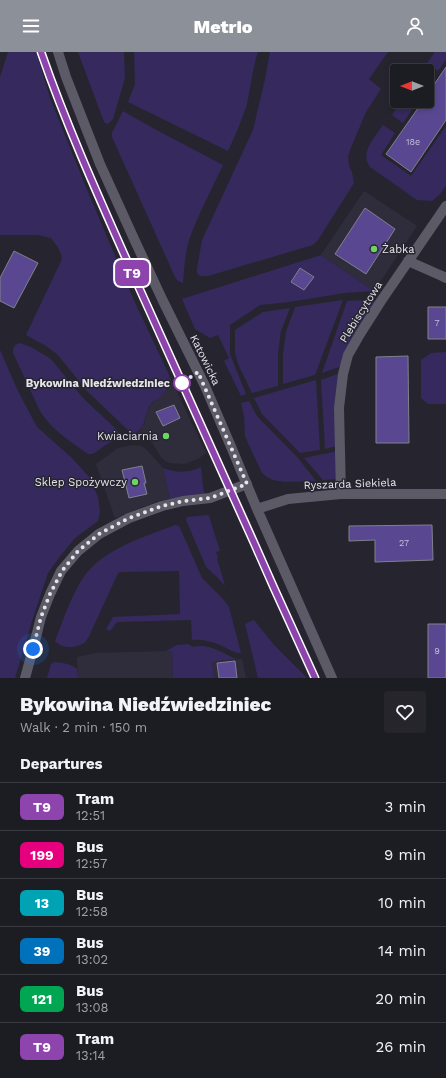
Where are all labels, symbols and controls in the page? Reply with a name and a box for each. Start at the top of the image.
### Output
icon: menu [20,15,42,37]
icon: person [404,15,426,37]
text: Metrio [193,16,253,37]
north arrow [390,64,434,108]
map controls [390,64,434,108]
house number: 18e [406,137,420,147]
place label: Żabka [382,242,414,256]
marker: Żabka [369,244,379,254]
line badge: T9 [114,260,150,286]
text: T9 [123,265,141,281]
street label: Plebiscytowa [337,279,385,345]
house number: 7 [434,318,440,328]
street label: Katowicka [187,333,223,387]
marker: Bykowina Niedźwiedziniec [173,374,191,392]
place label: Bykowina Niedźwiedziniec [26,377,170,390]
place label: Kwiaciarnia [97,430,158,443]
marker: Kwiaciarnia [161,431,171,441]
place label: Sklep Spożywczy [35,476,127,489]
street label: Ryszarda Siekiela [303,476,397,492]
marker: Sklep Spożywczy [130,477,140,487]
house number: 27 [399,538,409,548]
your location [23,639,43,659]
house number: 9 [434,646,440,656]
button: heart [384,691,426,733]
text: Bykowina Niedźwiedziniec [20,693,271,716]
text: Walk · 2 min · 150 m [20,720,147,735]
text: Departures [20,755,103,773]
text: Tram [76,790,114,808]
text: 3 min [385,798,426,816]
text: T9 [33,799,51,815]
text: 12:51 [76,808,105,823]
text: Bus [76,838,104,856]
text: 9 min [384,846,426,864]
text: 199 [30,847,54,863]
text: 12:57 [76,856,107,871]
text: Bus [76,886,104,904]
text: 10 min [378,894,426,912]
text: 13 [35,895,49,911]
text: 12:58 [76,904,108,919]
text: Bus [76,934,104,952]
text: 14 min [378,942,426,960]
text: 39 [34,943,50,959]
text: 13:02 [76,952,108,967]
text: Bus [76,982,104,1000]
text: 20 min [375,990,426,1008]
text: 121 [32,991,52,1007]
text: 13:08 [76,1000,109,1015]
text: Tram [76,1030,114,1048]
text: 26 min [375,1038,426,1056]
text: T9 [33,1039,51,1055]
text: 13:14 [76,1048,106,1063]

